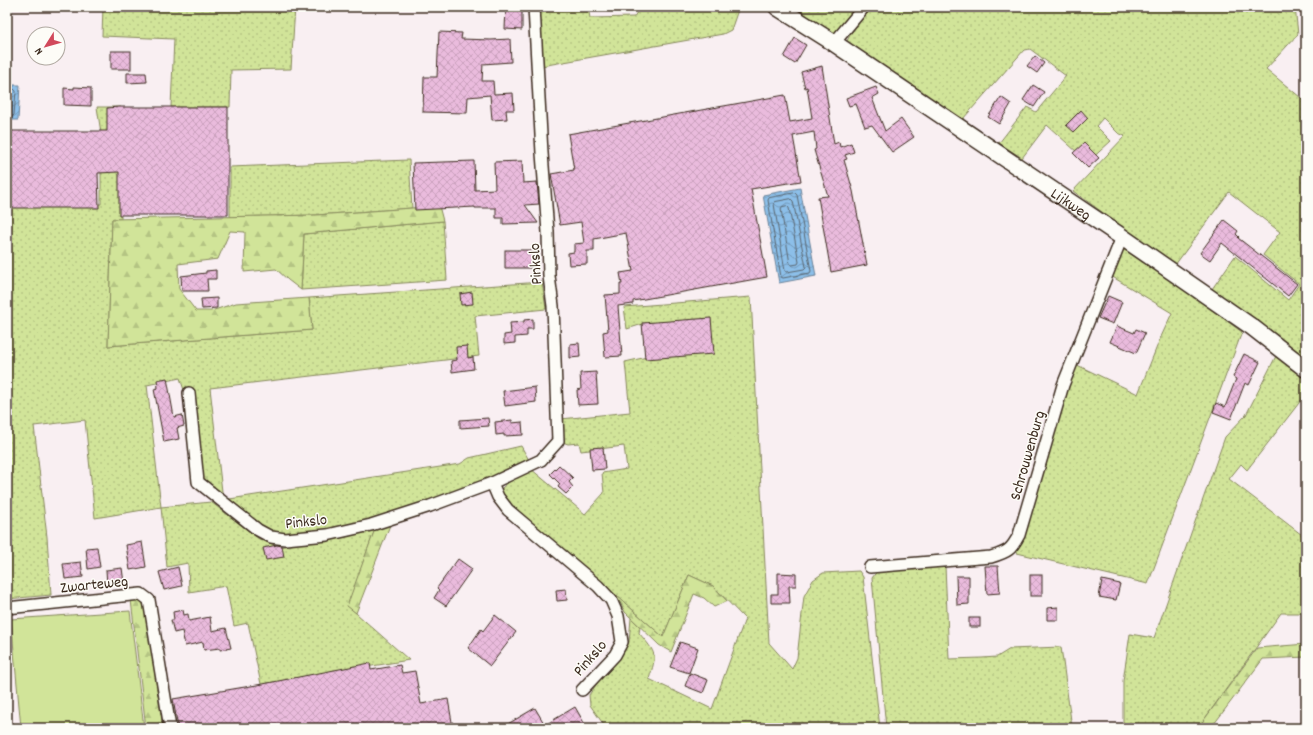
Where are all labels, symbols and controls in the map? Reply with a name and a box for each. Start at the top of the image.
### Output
north arrow [26,26,66,66]
text: N [31,43,48,58]
street label: Lijkweg [1045,183,1095,227]
street label: Pinkslo [524,242,549,285]
street label: Schrouwenburg [1005,408,1052,503]
street label: Pinkslo [284,509,328,536]
street label: Zwarteweg [59,570,129,600]
street label: Pinkslo [568,635,613,682]

